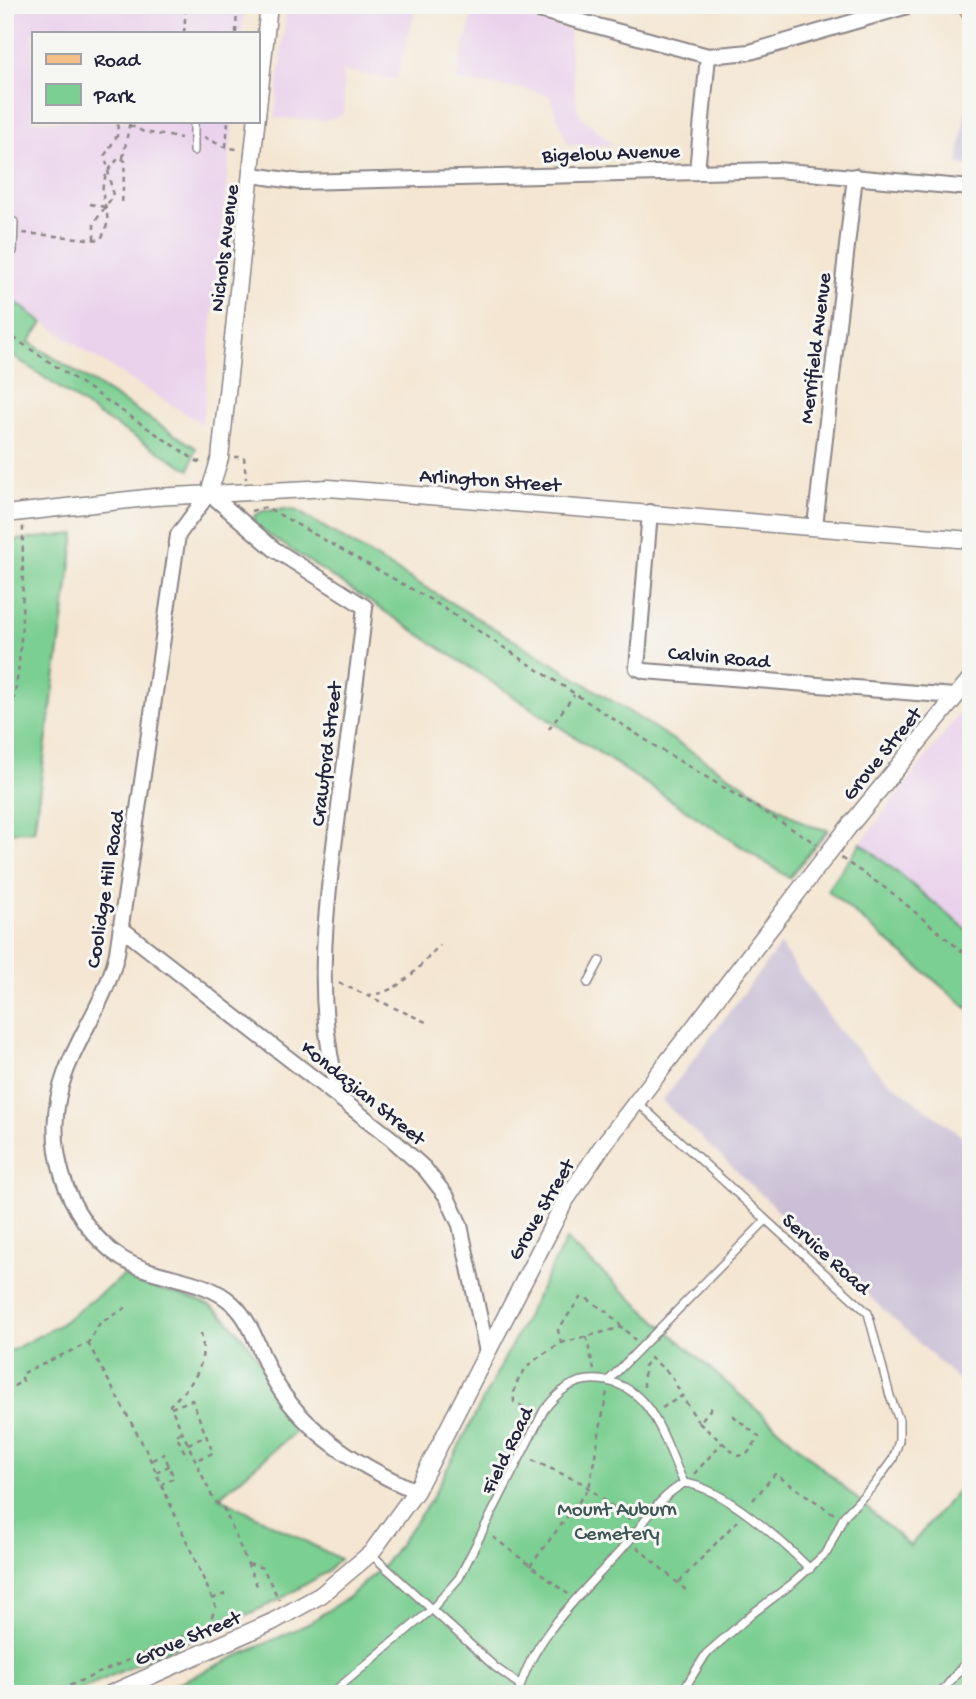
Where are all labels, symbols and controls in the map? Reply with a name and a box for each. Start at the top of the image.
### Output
legend [32,32,259,122]
text: Road [94,50,142,75]
text: Park [93,86,137,111]
street label: Bigelow Avenue [541,141,682,170]
street label: Nichols Avenue [206,182,247,314]
street label: Merrifield Avenue [796,270,839,425]
street label: Arlington Street [418,465,564,500]
street label: Calvin Road [667,643,772,677]
street label: Crawford Street [307,679,350,828]
street label: Grove Street [839,702,930,807]
street label: Coolidge Hill Road [83,807,133,970]
street label: Kondazian Street [295,1037,431,1154]
street label: Grove Street [504,1154,583,1266]
street label: Service Road [775,1209,875,1303]
street label: Field Road [477,1402,542,1500]
park label: Mount Auburn Cemetery [557,1499,677,1548]
street label: Grove Street [132,1606,247,1674]

